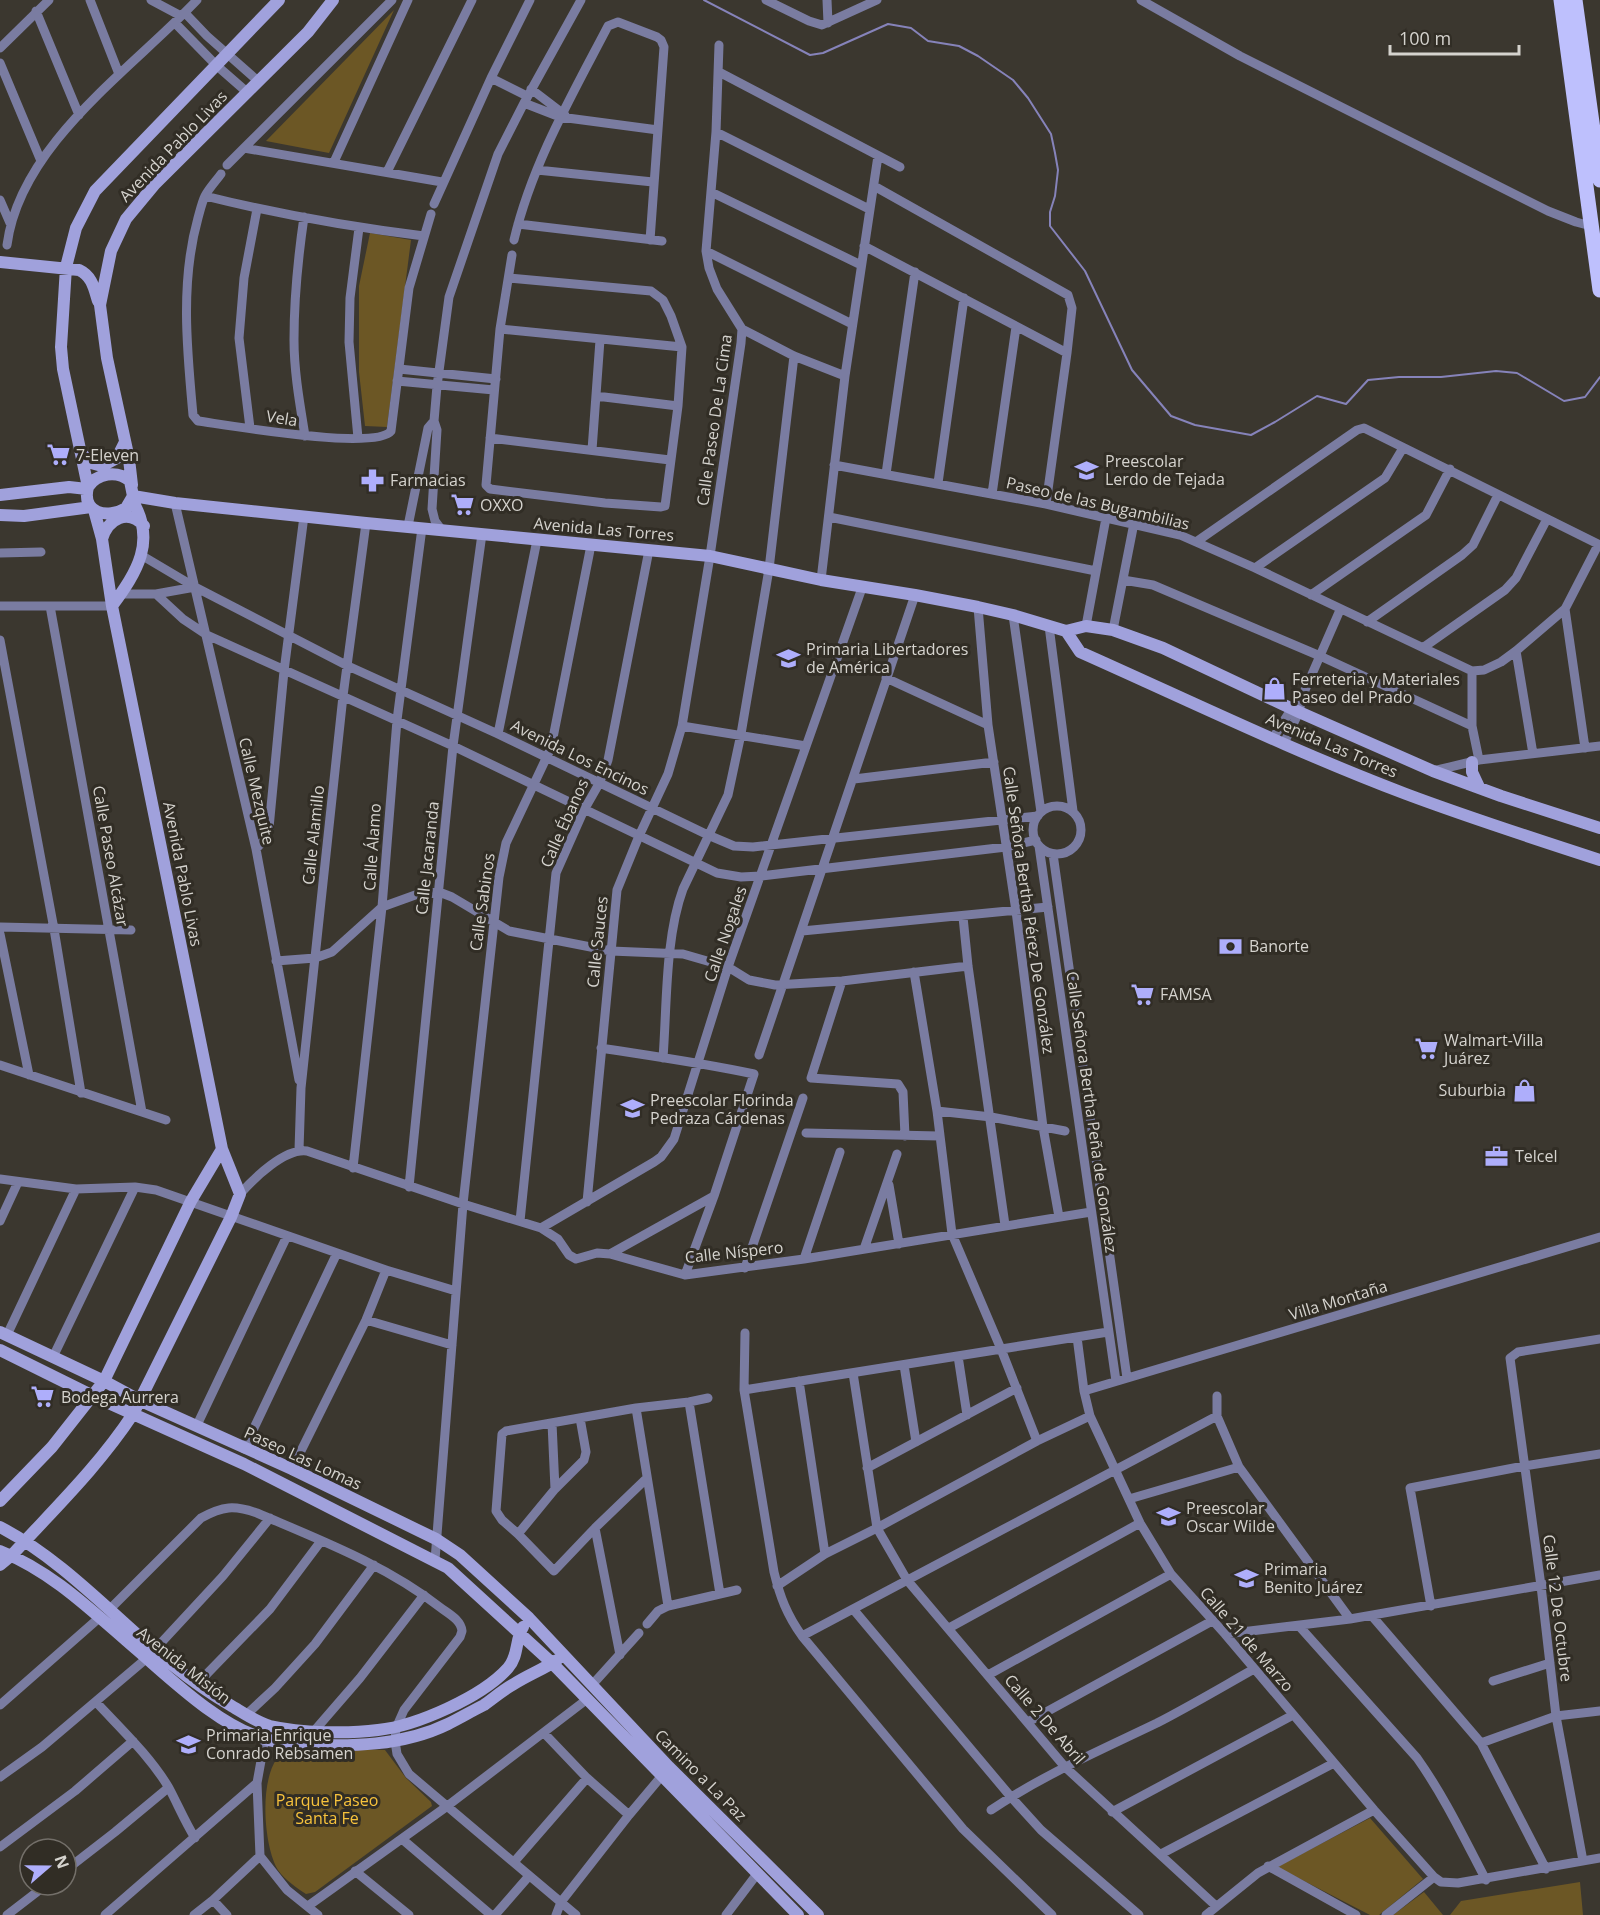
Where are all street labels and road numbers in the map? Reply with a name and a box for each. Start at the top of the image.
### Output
street label: Avenida Pablo Livas [114,86,232,206]
street label: Calle Paseo De La Cima [691,333,737,507]
street label: Vela [265,405,299,431]
street label: Paseo de las Bugambilias [1004,471,1192,535]
street label: Avenida Las Torres [533,512,675,546]
street label: Avenida Las Torres [1263,707,1401,783]
street label: Avenida Los Encinos [507,714,653,800]
street label: Calle Mezquite [234,735,280,847]
street label: Calle Señora Bertha Pérez De González [998,765,1060,1055]
street label: Calle Ébanos [535,775,593,871]
street label: Calle Paseo Alcázar [88,784,134,929]
street label: Calle Alamillo [297,784,329,886]
street label: Avenida Pablo Livas [158,800,208,948]
street label: Calle Jacaranda [410,800,444,916]
street label: Calle Álamo [358,803,386,891]
street label: Calle Sabinos [464,852,500,952]
street label: Calle Nogales [698,883,752,985]
street label: Calle Sauces [581,895,613,989]
street label: Calle Señora Bertha Peña de González [1061,970,1123,1254]
street label: Calle Níspero [684,1236,784,1268]
street label: Villa Montaña [1286,1275,1390,1325]
street label: Paseo Las Lomas [241,1421,365,1495]
street label: Calle 12 De Octubre [1538,1533,1578,1683]
street label: Calle 21 de Marzo [1195,1582,1299,1696]
street label: Avenida Misión [133,1621,235,1709]
street label: Calle 2 De Abril [1000,1669,1090,1769]
street label: Camino a La Paz [650,1724,752,1826]

